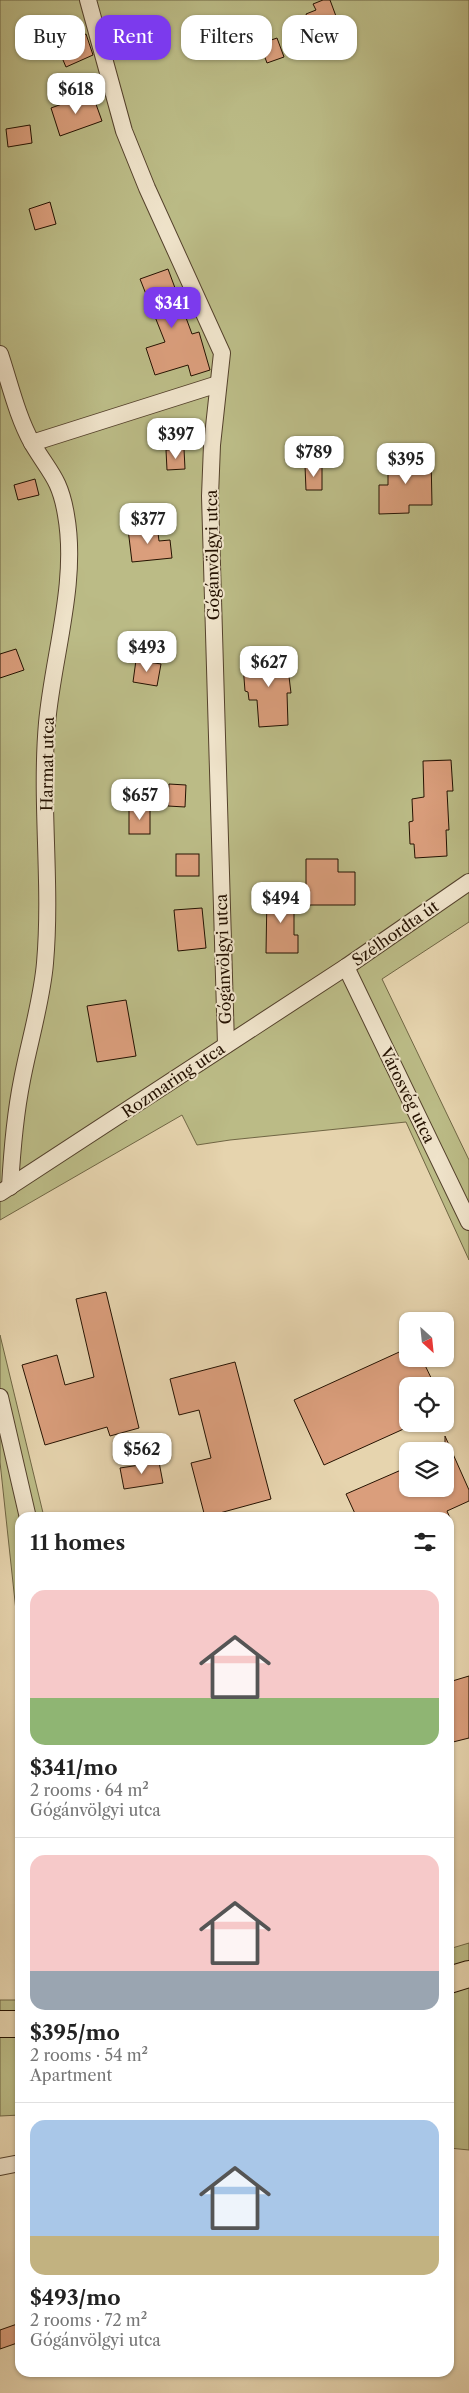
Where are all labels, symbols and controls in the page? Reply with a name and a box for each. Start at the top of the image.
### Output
chip: Buy [15,15,85,60]
chip: Rent [95,15,171,60]
chip: Filters [181,15,272,60]
chip: New [282,15,357,60]
pin: $618 [46,72,106,115]
text: $618 [58,79,94,99]
pin: $341 [142,286,202,329]
text: $341 [155,293,189,313]
pin: $397 [146,418,206,460]
text: $397 [158,424,194,444]
pin: $789 [284,436,344,478]
text: $789 [296,442,332,462]
pin: $395 [376,442,436,485]
text: $395 [388,449,424,469]
street label: Gógánvölgyi utca [201,489,223,621]
pin: $377 [118,502,178,545]
text: $377 [131,509,165,529]
pin: $493 [117,630,177,673]
text: $493 [128,637,166,657]
pin: $627 [239,646,299,688]
text: $627 [251,652,287,672]
street label: Harmat utca [36,716,58,811]
pin: $657 [110,778,170,821]
text: $657 [122,785,158,805]
pin: $494 [251,882,311,924]
text: $494 [262,888,300,908]
street label: Gógánvölgyi utca [211,893,235,1025]
street label: Szélhordta út [348,896,442,970]
street label: Rozmaring utca [118,1038,229,1122]
street label: Városvég utca [376,1043,440,1147]
north arrow [399,1312,454,1368]
map controls [399,1312,454,1497]
button: locate [399,1377,454,1432]
pin: $562 [112,1432,172,1475]
text: $562 [124,1439,160,1459]
button: layers [399,1442,454,1497]
icon: filters [411,1528,439,1556]
text: 11 homes [30,1530,125,1555]
icon: home [190,1622,280,1712]
text: $341/mo [30,1755,118,1780]
text: 2 rooms · 64 m² [30,1780,149,1800]
text: Gógánvölgyi utca [30,1800,161,1820]
icon: home [190,1888,280,1978]
text: $395/mo [30,2020,120,2045]
text: 2 rooms · 54 m² [30,2045,148,2065]
text: Apartment [30,2065,112,2085]
icon: home [190,2153,280,2243]
text: $493/mo [30,2285,120,2310]
text: 2 rooms · 72 m² [30,2310,147,2330]
text: Gógánvölgyi utca [30,2330,161,2350]

